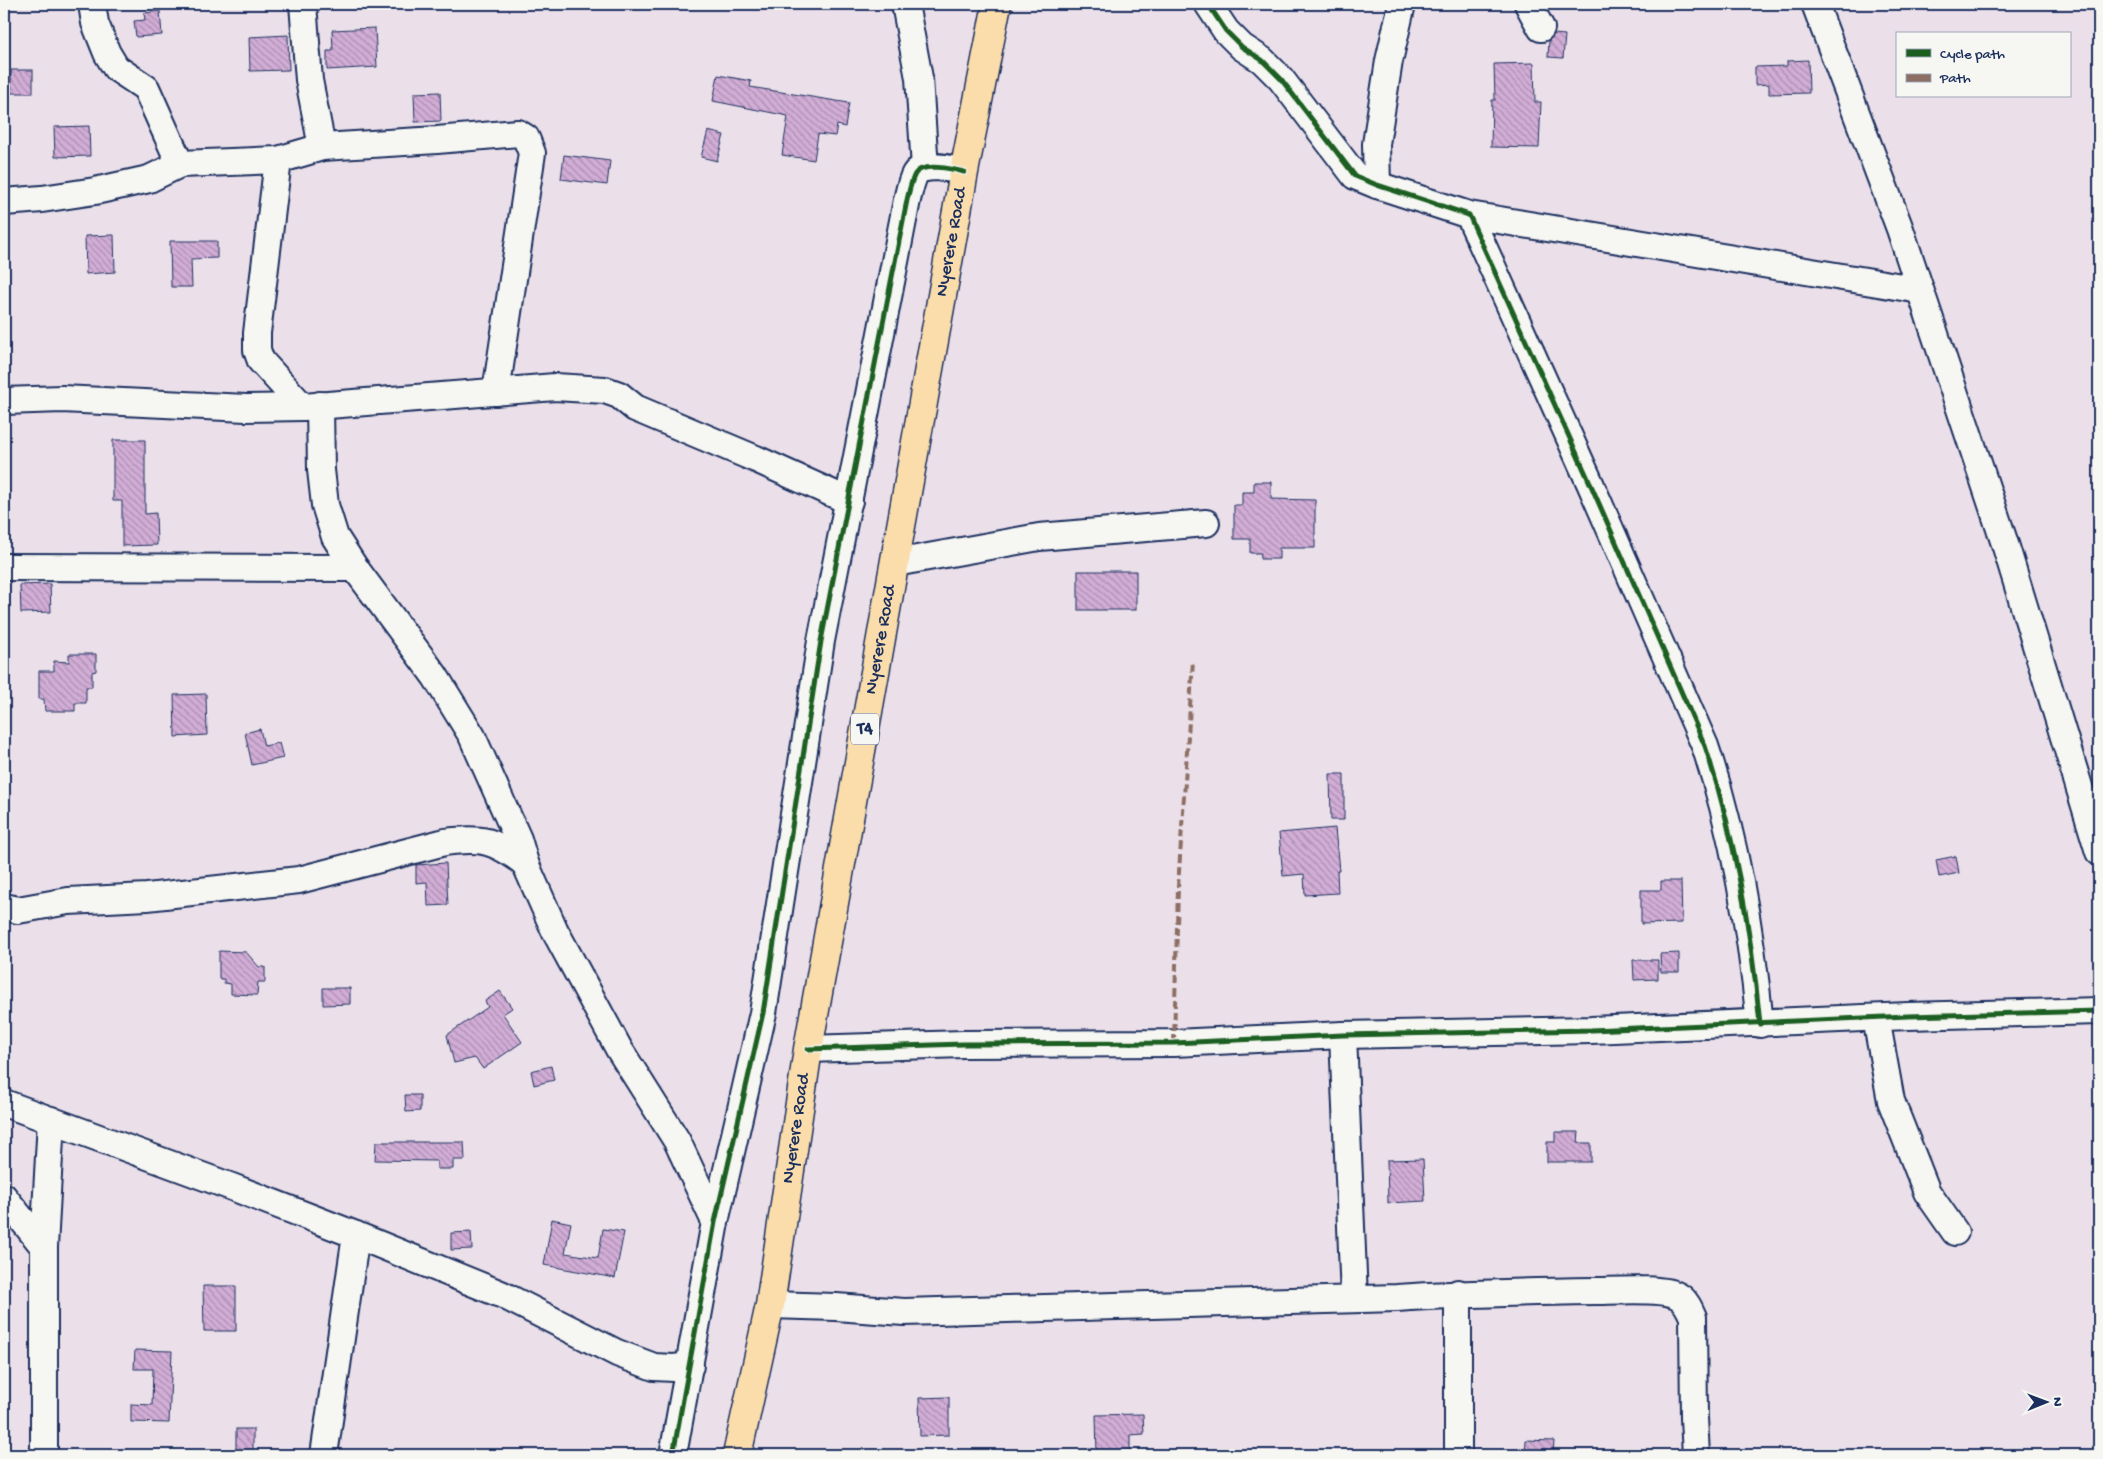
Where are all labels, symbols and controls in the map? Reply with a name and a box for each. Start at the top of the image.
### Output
legend [1896,32,2070,98]
text: Cycle path [1940,46,2005,64]
text: Path [1939,70,1971,88]
street label: Nyerere Road [931,184,973,299]
street label: Nyerere Road [860,581,902,696]
road number: T4 [851,714,879,744]
street label: Nyerere Road [777,1070,816,1185]
north arrow [2020,1376,2070,1426]
text: N [2048,1397,2065,1407]

